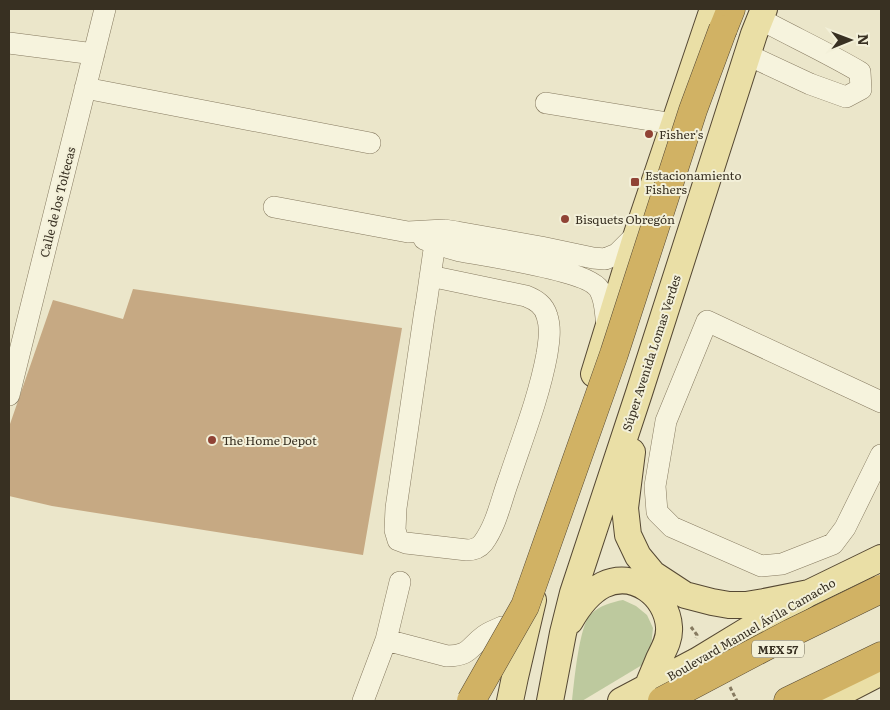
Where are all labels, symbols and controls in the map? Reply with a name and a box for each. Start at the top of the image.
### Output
north arrow [825,15,875,65]
text: N [854,34,874,46]
place label: Fisher's [659,125,704,143]
marker: Fisher's [643,128,655,140]
street label: Calle de los Toltecas [35,144,80,259]
place label: Estacionamiento Fishers [645,166,741,198]
marker: Estacionamiento Fishers [629,176,641,188]
place label: Bisquets Obregón [575,210,675,228]
marker: Bisquets Obregón [559,213,571,225]
street label: Súper Avenida Lomas Verdes [617,272,685,434]
place label: The Home Depot [222,431,317,449]
marker: The Home Depot [206,434,218,446]
street label: Boulevard Manuel Ávila Camacho [663,573,839,685]
road number: MEX 57 [752,641,804,658]

